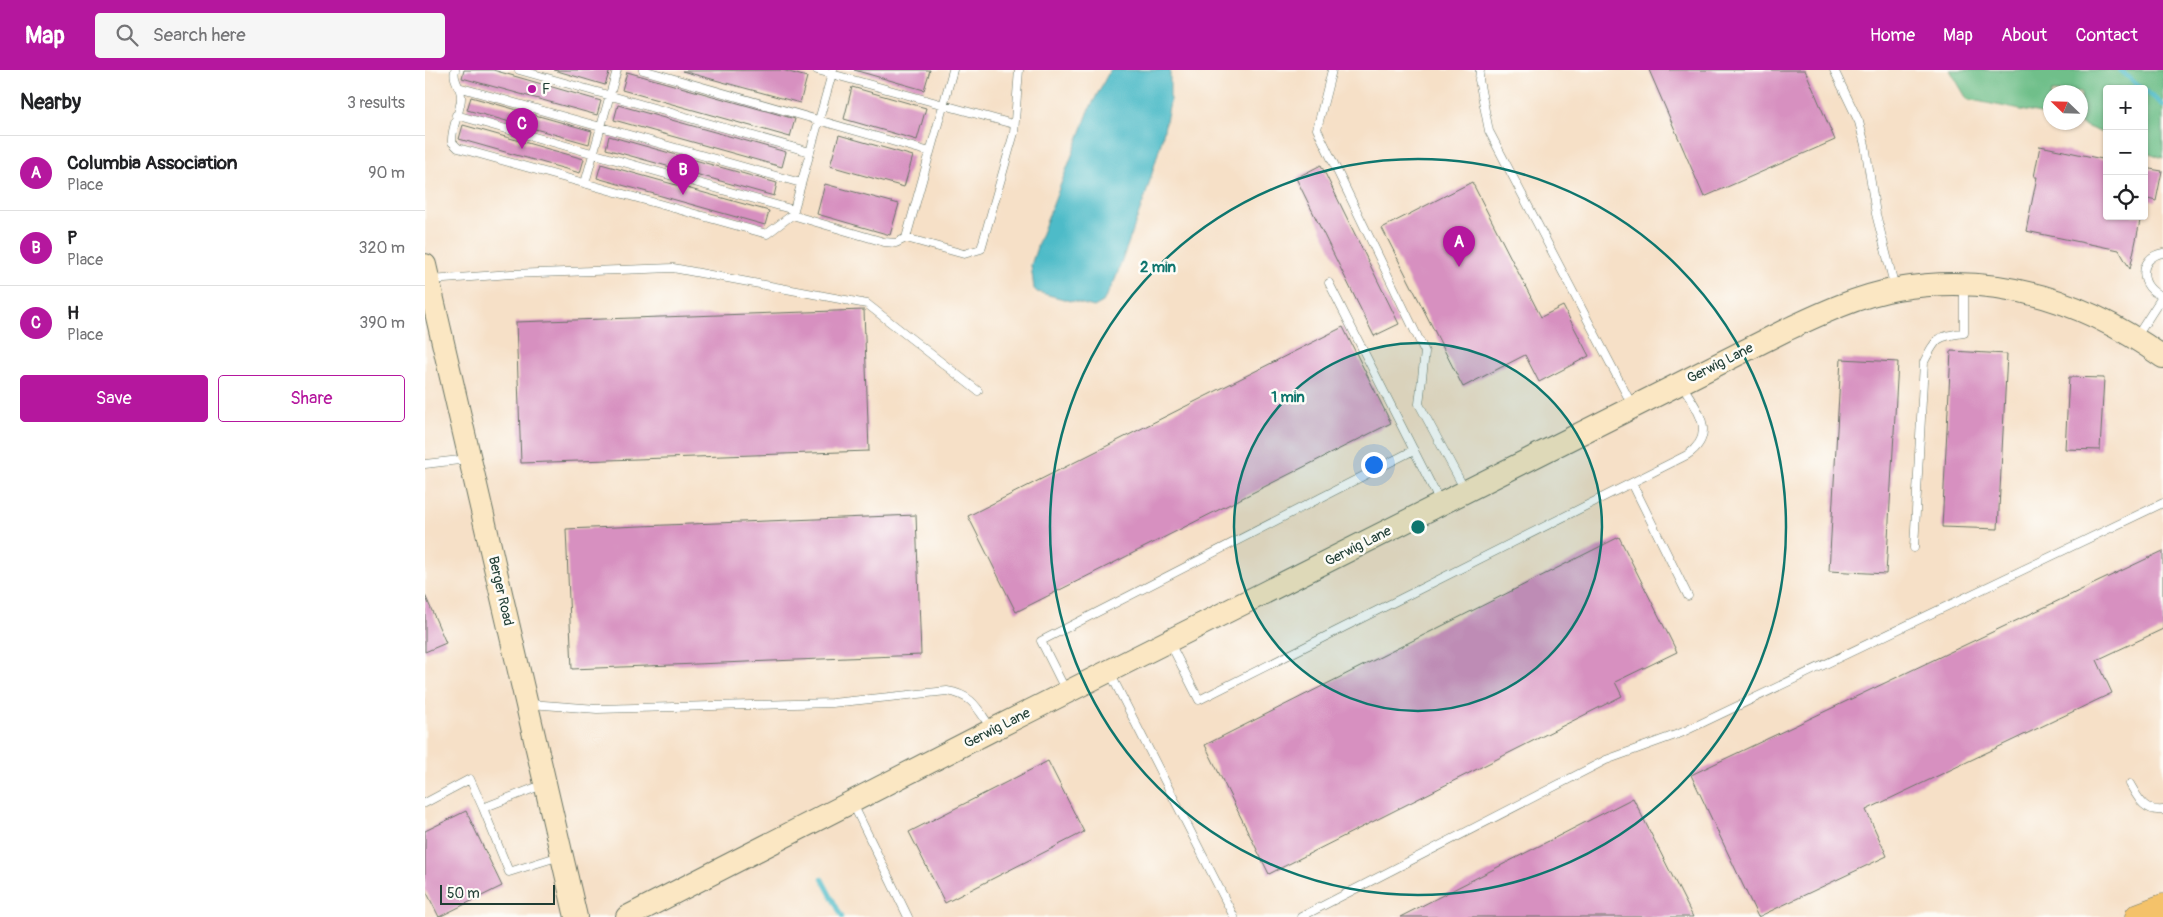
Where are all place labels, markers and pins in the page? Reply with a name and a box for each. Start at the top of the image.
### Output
place label: F [542,81,550,98]
marker: F [526,83,538,95]
pin: C [506,108,538,149]
pin: B [667,154,699,195]
pin: A [1443,226,1475,267]
centre of rings [1409,518,1427,536]

